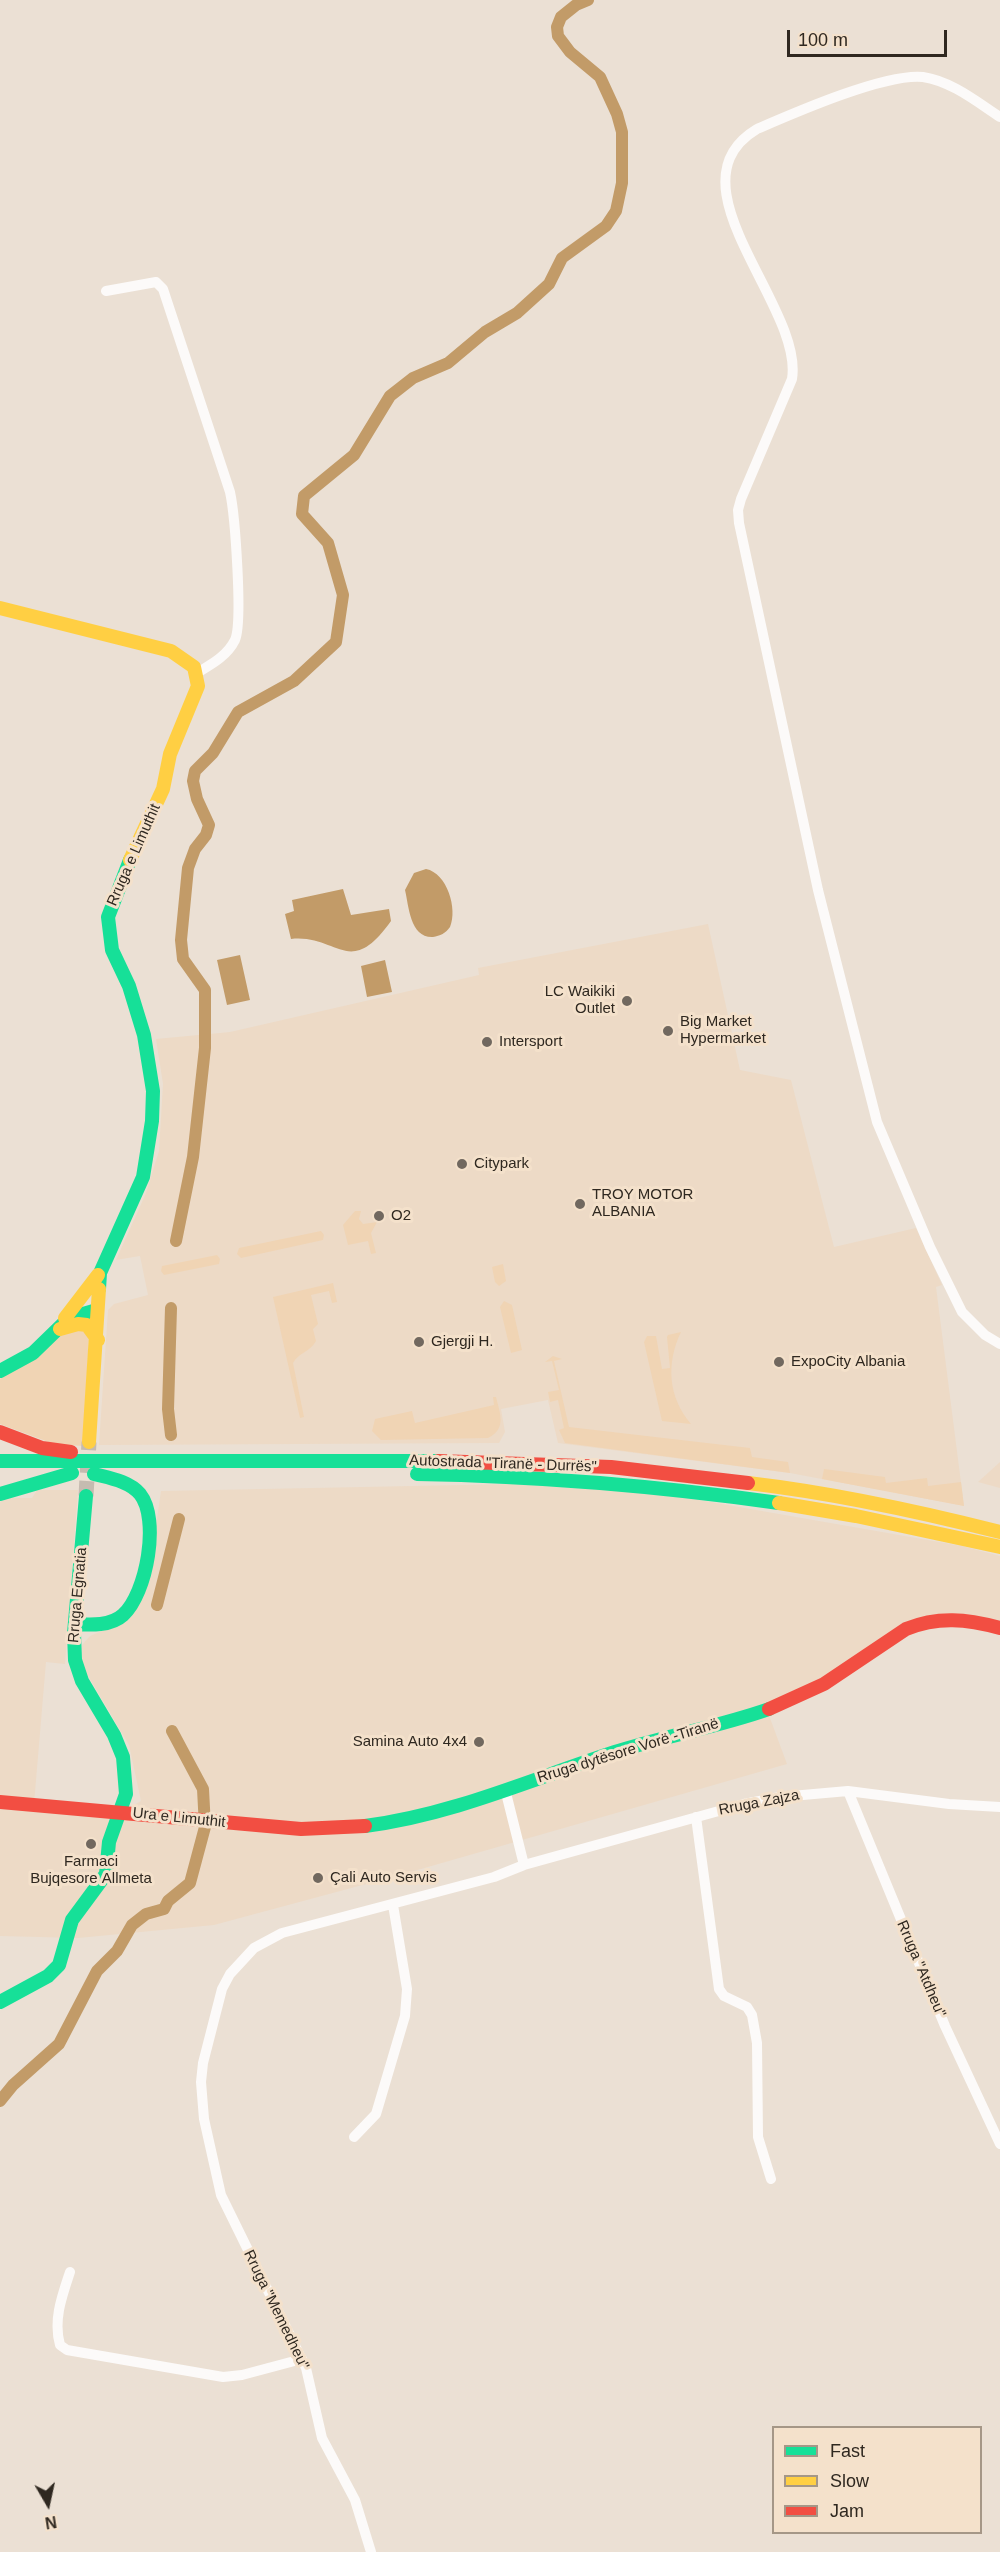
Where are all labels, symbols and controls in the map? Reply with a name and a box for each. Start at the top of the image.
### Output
scale bar [790,18,950,56]
text: 100 m [798,30,848,50]
street label: Rruga e Limuthit [103,801,165,909]
place label: LC Waikiki Outlet [545,983,615,1018]
marker: LC Waikiki Outlet [620,994,634,1008]
place label: Big Market Hypermarket [680,1013,766,1048]
marker: Big Market Hypermarket [661,1024,675,1038]
place label: Intersport [499,1033,562,1051]
marker: Intersport [480,1035,494,1049]
place label: Citypark [474,1155,529,1173]
marker: Citypark [455,1157,469,1171]
place label: TROY MOTOR ALBANIA [592,1186,693,1221]
marker: TROY MOTOR ALBANIA [573,1197,587,1211]
place label: O2 [391,1207,411,1225]
marker: O2 [372,1209,386,1223]
place label: Gjergji H. [431,1333,494,1351]
marker: Gjergji H. [412,1335,426,1349]
place label: ExpoCity Albania [791,1353,905,1371]
marker: ExpoCity Albania [772,1355,786,1369]
street label: Autostrada "Tiranë - Durrës" [409,1452,597,1476]
street label: Rruga Egnatia [65,1546,91,1644]
street label: Rruga dytësore Vorë -Tiranë [535,1715,721,1787]
place label: Samina Auto 4x4 [353,1733,467,1751]
marker: Samina Auto 4x4 [472,1735,486,1749]
street label: Rruga Zajza [717,1786,801,1820]
street label: Ura e Limuthit [132,1804,226,1832]
marker: Farmaci Bujqesore Allmeta [84,1837,98,1851]
place label: Farmaci Bujqesore Allmeta [30,1853,152,1888]
place label: Çali Auto Servis [330,1869,437,1887]
marker: Çali Auto Servis [311,1871,325,1885]
street label: Rruga "Atdheu" [893,1918,949,2020]
street label: Rruga "Memedheu" [239,2247,313,2373]
legend [772,2426,982,2534]
text: Fast [830,2441,865,2461]
text: Slow [830,2471,869,2491]
north arrow [18,2474,78,2534]
text: Jam [830,2501,864,2521]
text: N [44,2513,58,2532]

